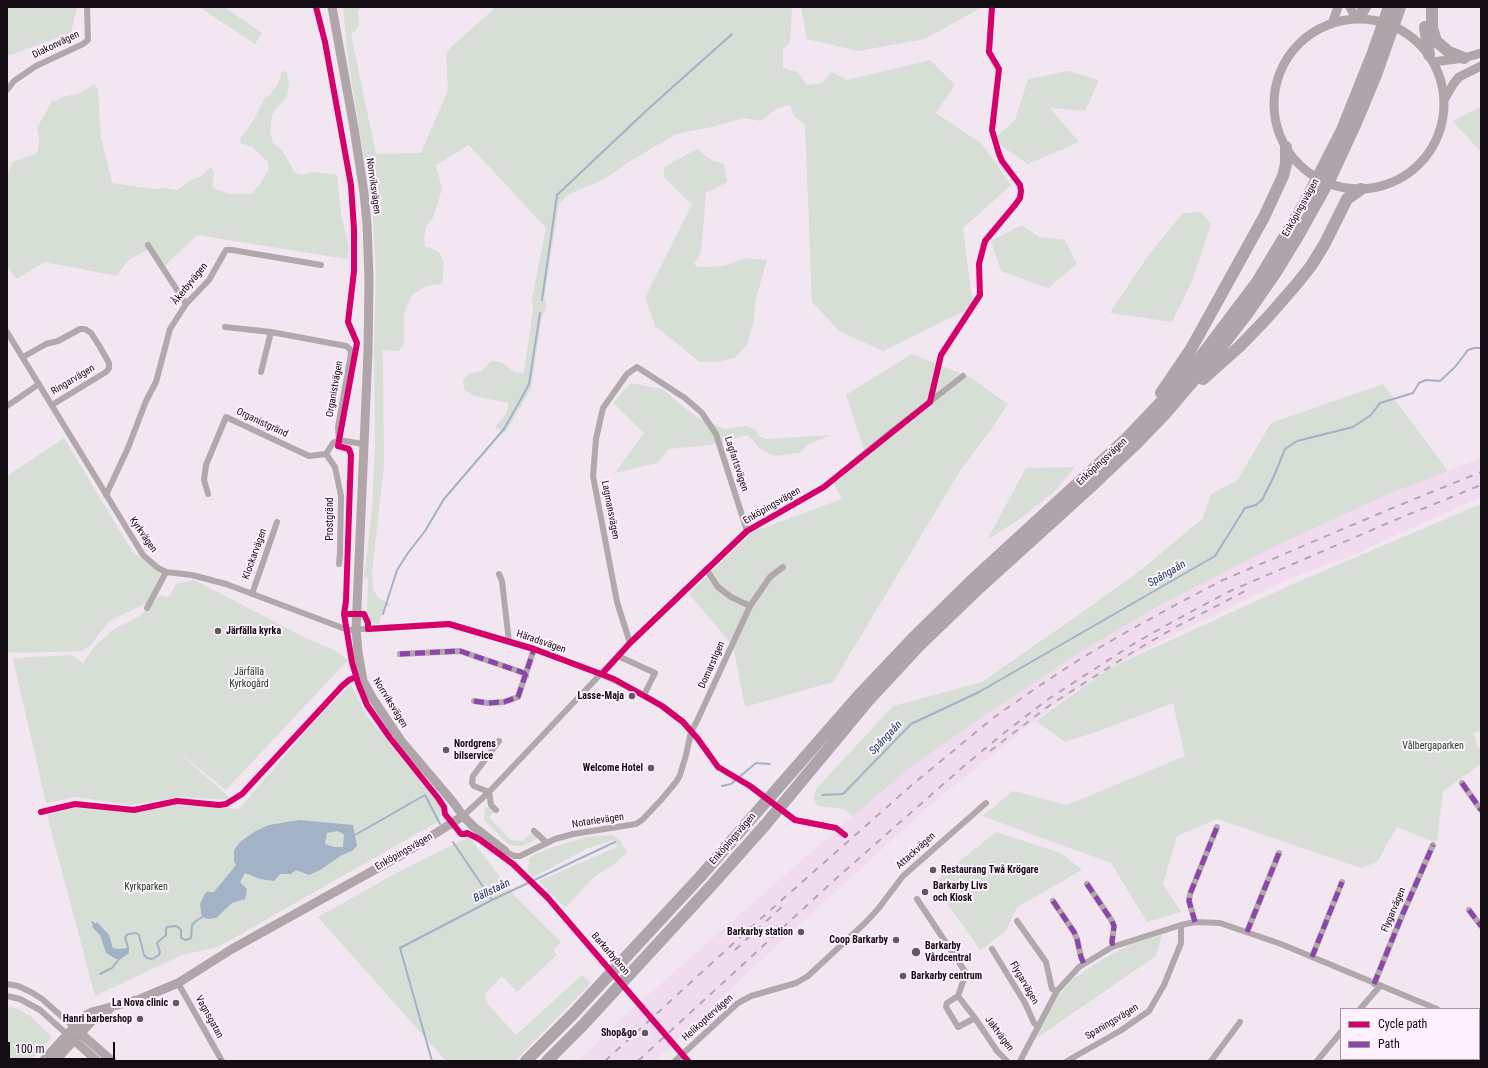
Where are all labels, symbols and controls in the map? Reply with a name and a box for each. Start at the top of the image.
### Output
street label: Diakonvägen [31,29,81,61]
street label: Norrviksvägen [363,157,383,215]
street label: Enköpingsvägen [1280,177,1322,239]
street label: Åkerbyvägen [169,261,211,307]
street label: Organistvägen [324,360,346,418]
street label: Ringarvägen [49,362,97,398]
street label: Organistgränd [234,406,290,440]
street label: Lagfartsvägen [722,435,750,493]
street label: Enköpingsvägen [1074,436,1130,488]
street label: Lagmansvägen [598,480,622,540]
street label: Enköpingsvägen [741,485,803,527]
street label: Prostgränd [324,497,336,541]
street label: Kyrkvägen [126,515,160,555]
street label: Klockarvägen [240,527,270,581]
water label: Spångaån [1146,558,1188,590]
place label: Järfälla kyrka [226,625,281,637]
marker: Järfälla kyrka [213,626,223,636]
street label: Häradsvägen [515,628,567,656]
street label: Domarstigen [696,640,728,690]
park label: Järfälla Kyrkogård [229,666,269,690]
street label: Norrviksvägen [370,676,410,730]
place label: Lasse-Maja [578,690,624,702]
marker: Lasse-Maja [627,691,637,701]
water label: Spångaån [867,718,905,758]
place label: Nordgrens bilservice [454,738,496,762]
park label: Vålbergaparken [1402,740,1464,752]
marker: Nordgrens bilservice [441,745,451,755]
place label: Welcome Hotel [583,762,643,774]
marker: Welcome Hotel [646,763,656,773]
street label: Notarievägen [571,811,625,831]
street label: Enköpingsvägen [707,811,759,867]
street label: Attackvägen [894,830,938,872]
street label: Enköpingsvägen [373,831,435,873]
place label: Restaurang Twå Krögare [941,864,1039,876]
marker: Restaurang Twå Krögare [928,865,938,875]
water label: Bällstaån [471,876,513,906]
place label: Barkarby Livs och Kiosk [933,880,987,904]
park label: Kyrkparken [124,881,168,893]
street label: Flygarvägen [1379,886,1409,934]
marker: Barkarby Livs och Kiosk [920,887,930,897]
place label: Barkarby station [727,926,793,938]
marker: Barkarby station [796,927,806,937]
street label: Barkarbybron [588,930,632,978]
place label: Coop Barkarby [829,934,888,946]
marker: Coop Barkarby [891,935,901,945]
place label: Barkarby Vårdcentral [925,940,971,964]
marker: Barkarby Vårdcentral [910,946,922,958]
street label: Flygarvägen [1007,959,1041,1007]
place label: Barkarby centrum [911,970,982,982]
marker: Barkarby centrum [898,971,908,981]
street label: Helikoptervägen [680,992,736,1044]
street label: Vagnsgatan [192,994,226,1040]
place label: La Nova clinic [112,997,168,1009]
marker: La Nova clinic [171,998,181,1008]
street label: Spaningsvägen [1083,1001,1141,1043]
legend [1340,1008,1480,1060]
place label: Hanri barbershop [63,1013,132,1025]
marker: Hanri barbershop [135,1014,145,1024]
street label: Jaktvägen [982,1014,1016,1054]
text: Cycle path [1378,1017,1427,1031]
place label: Shop&go [601,1027,637,1039]
marker: Shop&go [640,1028,650,1038]
scale bar [10,1034,117,1060]
text: Path [1378,1037,1400,1051]
text: 100 m [15,1042,45,1056]

